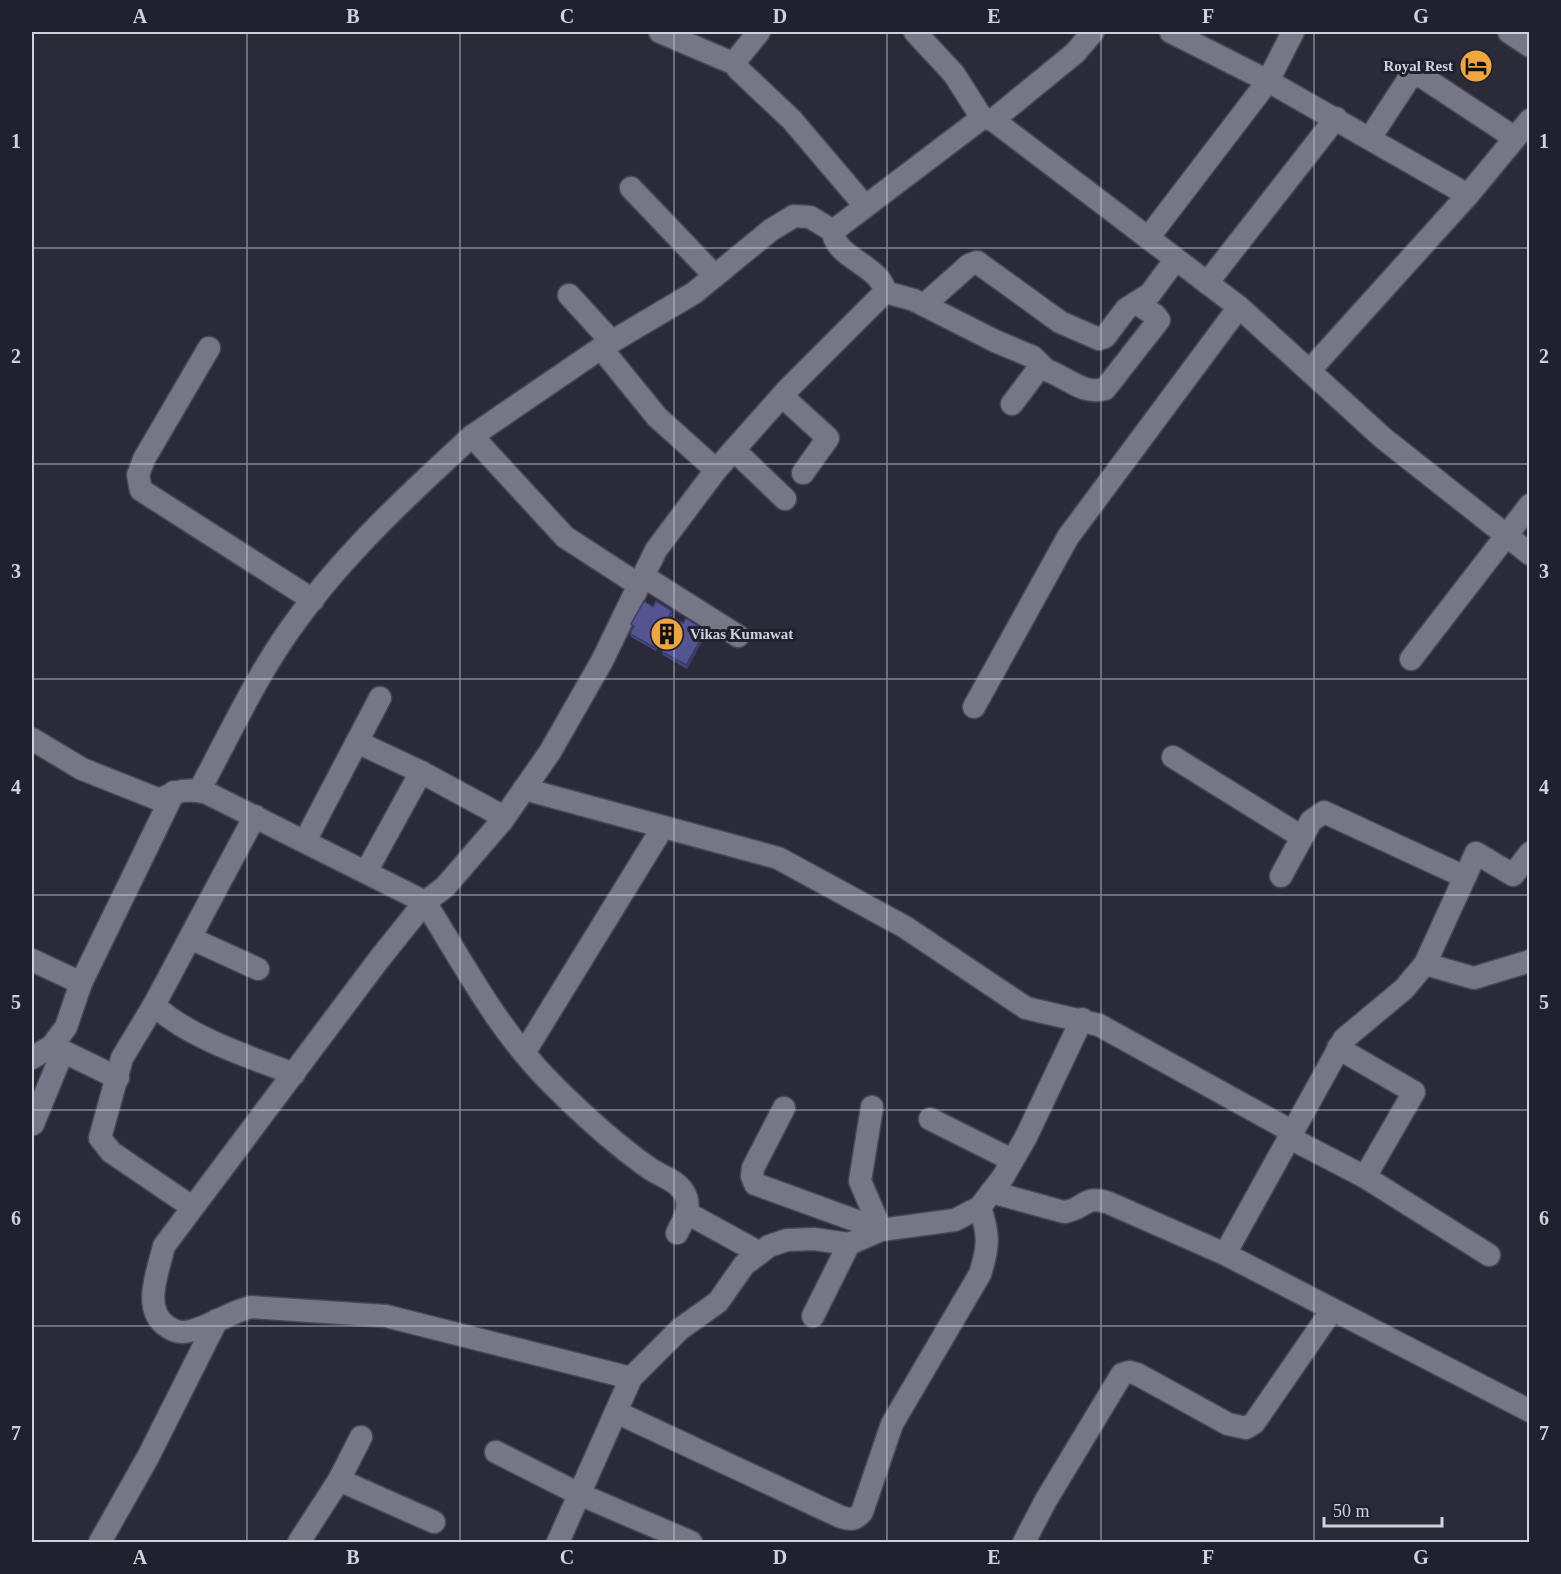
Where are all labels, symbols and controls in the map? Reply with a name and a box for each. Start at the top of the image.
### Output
text: A [133,5,148,27]
text: B [346,5,360,27]
text: C [560,5,574,27]
text: D [773,5,787,27]
text: E [987,5,1001,27]
text: F [1202,5,1214,27]
text: G [1413,5,1429,27]
hotel icon: Royal Rest [1458,48,1494,84]
place label: Royal Rest [1383,58,1453,74]
text: 1 [11,130,21,152]
text: 1 [1539,130,1549,152]
text: 2 [11,345,21,367]
text: 2 [1539,345,1549,367]
text: 3 [11,560,21,582]
text: 3 [1539,560,1549,582]
building icon: Vikas Kumawat [649,616,685,652]
place label: Vikas Kumawat [690,626,793,642]
text: 4 [11,776,21,798]
text: 4 [1539,776,1549,798]
text: 5 [11,991,21,1013]
text: 5 [1539,991,1549,1013]
text: 6 [11,1207,21,1229]
text: 6 [1539,1207,1549,1229]
text: 7 [11,1422,21,1444]
text: 7 [1539,1422,1549,1444]
scale bar [1324,1490,1442,1528]
text: 50 m [1333,1501,1370,1521]
text: A [133,1546,148,1568]
text: B [346,1546,360,1568]
text: C [560,1546,574,1568]
text: D [773,1546,787,1568]
text: E [987,1546,1001,1568]
text: F [1202,1546,1214,1568]
text: G [1413,1546,1429,1568]

